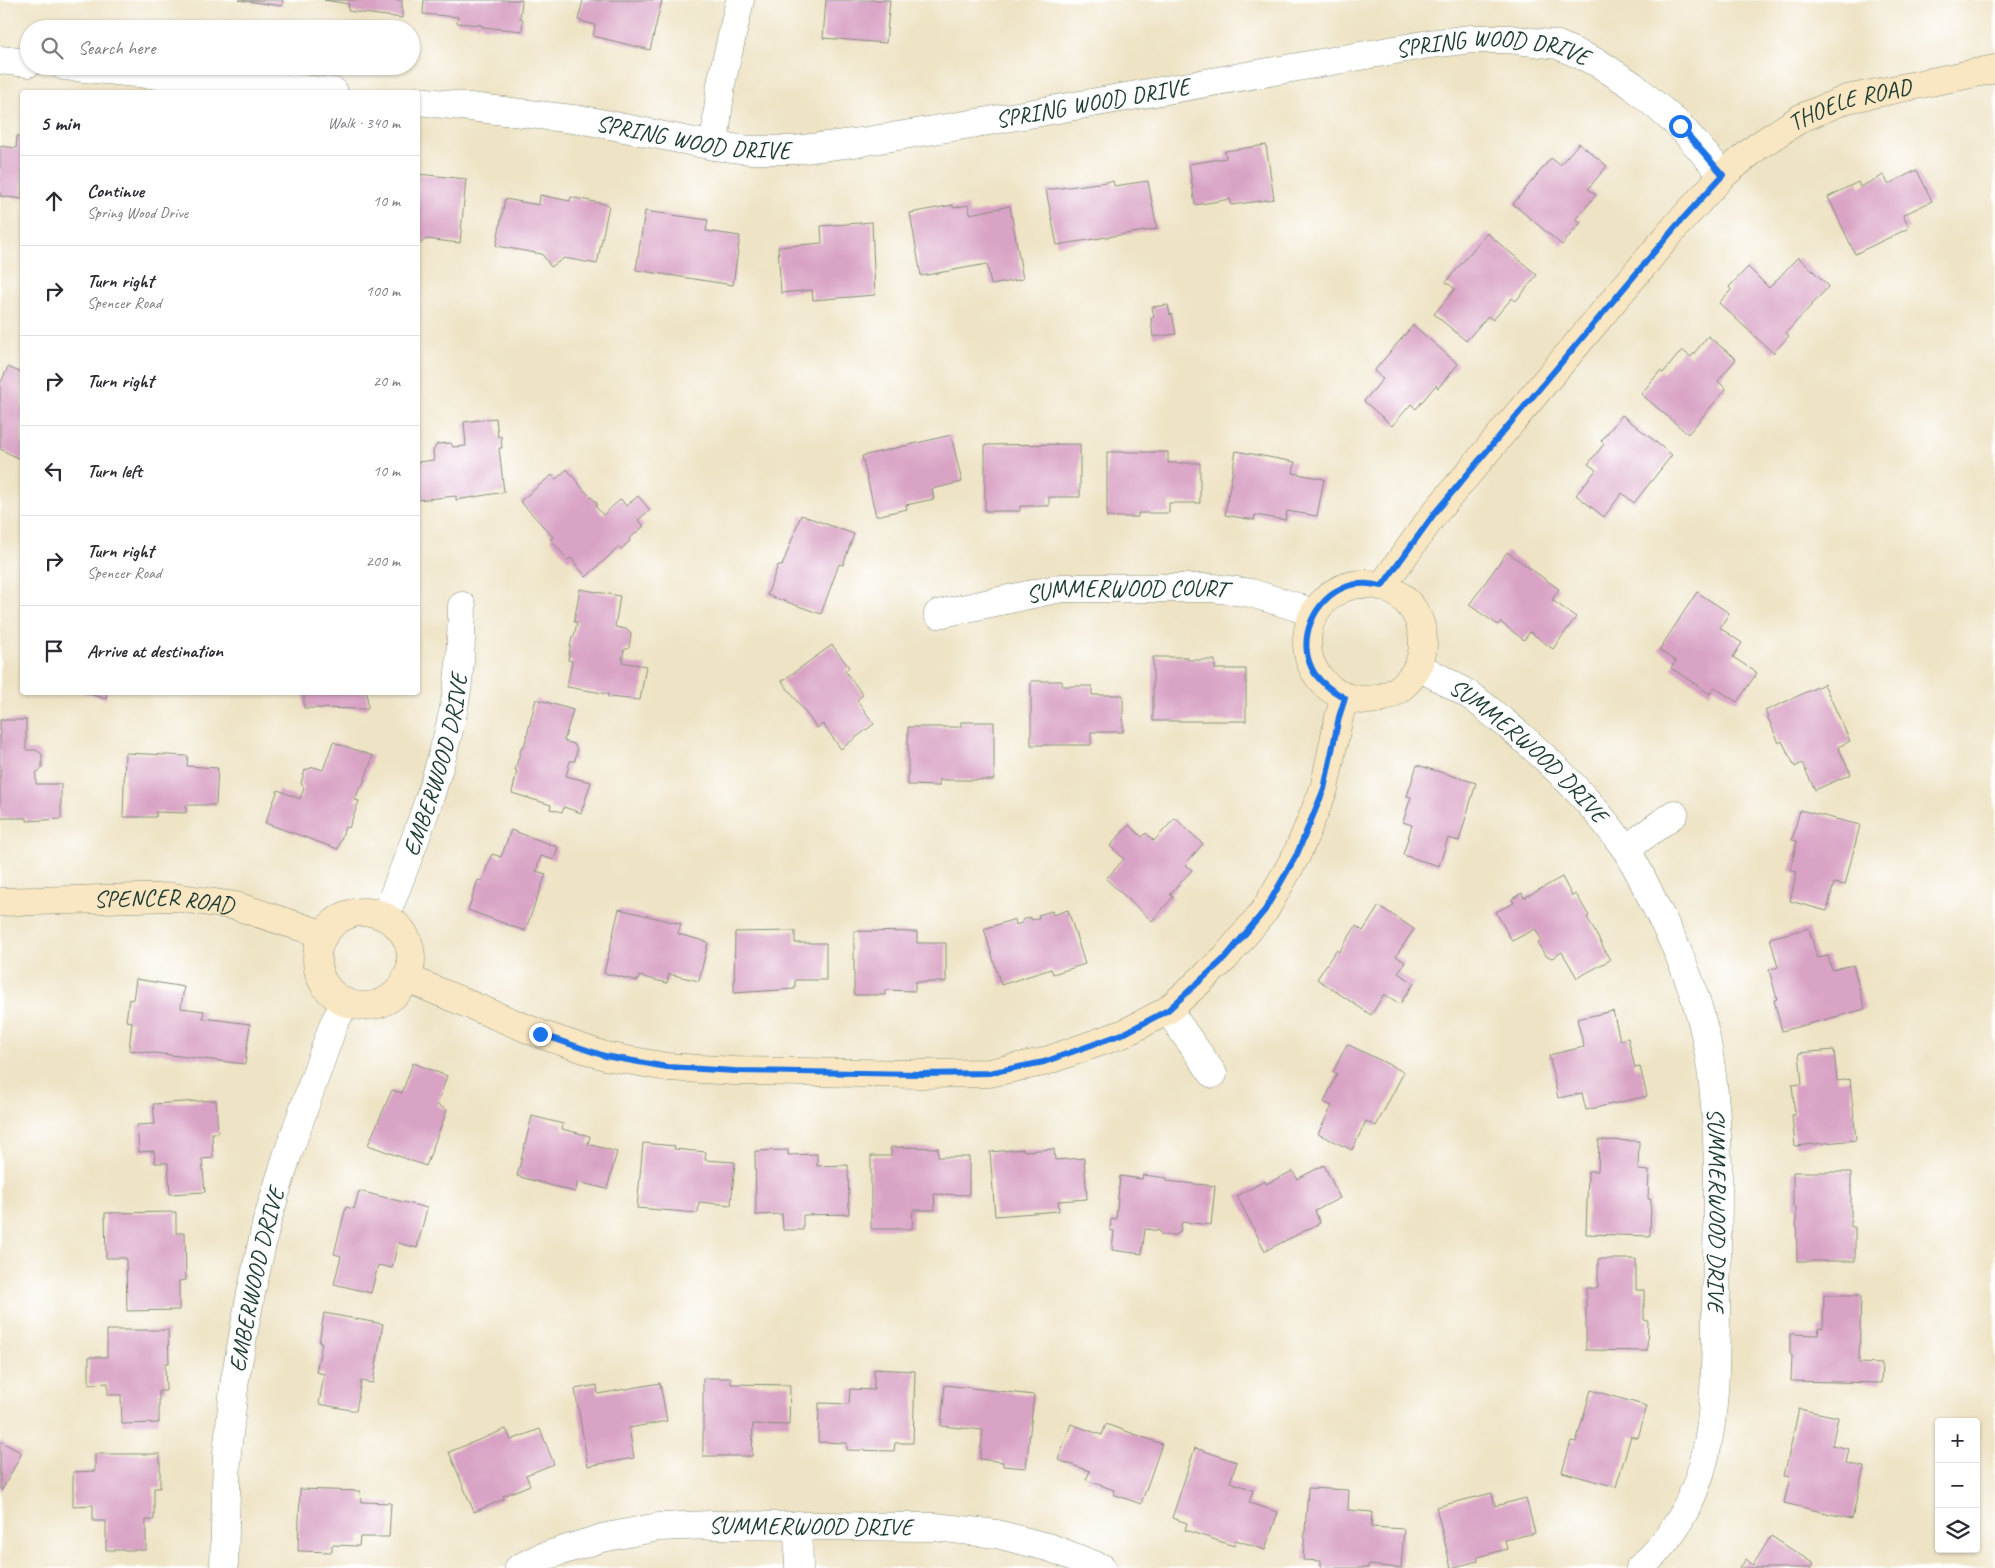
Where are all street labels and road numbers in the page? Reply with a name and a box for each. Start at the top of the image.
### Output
street label: SPRING WOOD DRIVE [1393,24,1597,73]
street label: SPRING WOOD DRIVE [993,71,1195,135]
street label: THOELE ROAD [1782,71,1916,138]
street label: SPRING WOOD DRIVE [594,108,793,165]
street label: SUMMERWOOD COURT [1023,572,1235,610]
street label: EMBERWOOD DRIVE [395,669,474,860]
street label: SUMMERWOOD DRIVE [1444,672,1616,831]
street label: SPENCER ROAD [93,882,238,921]
street label: SUMMERWOOD DRIVE [1700,1107,1733,1315]
street label: EMBERWOOD DRIVE [222,1181,292,1374]
street label: SUMMERWOOD DRIVE [708,1510,915,1542]

